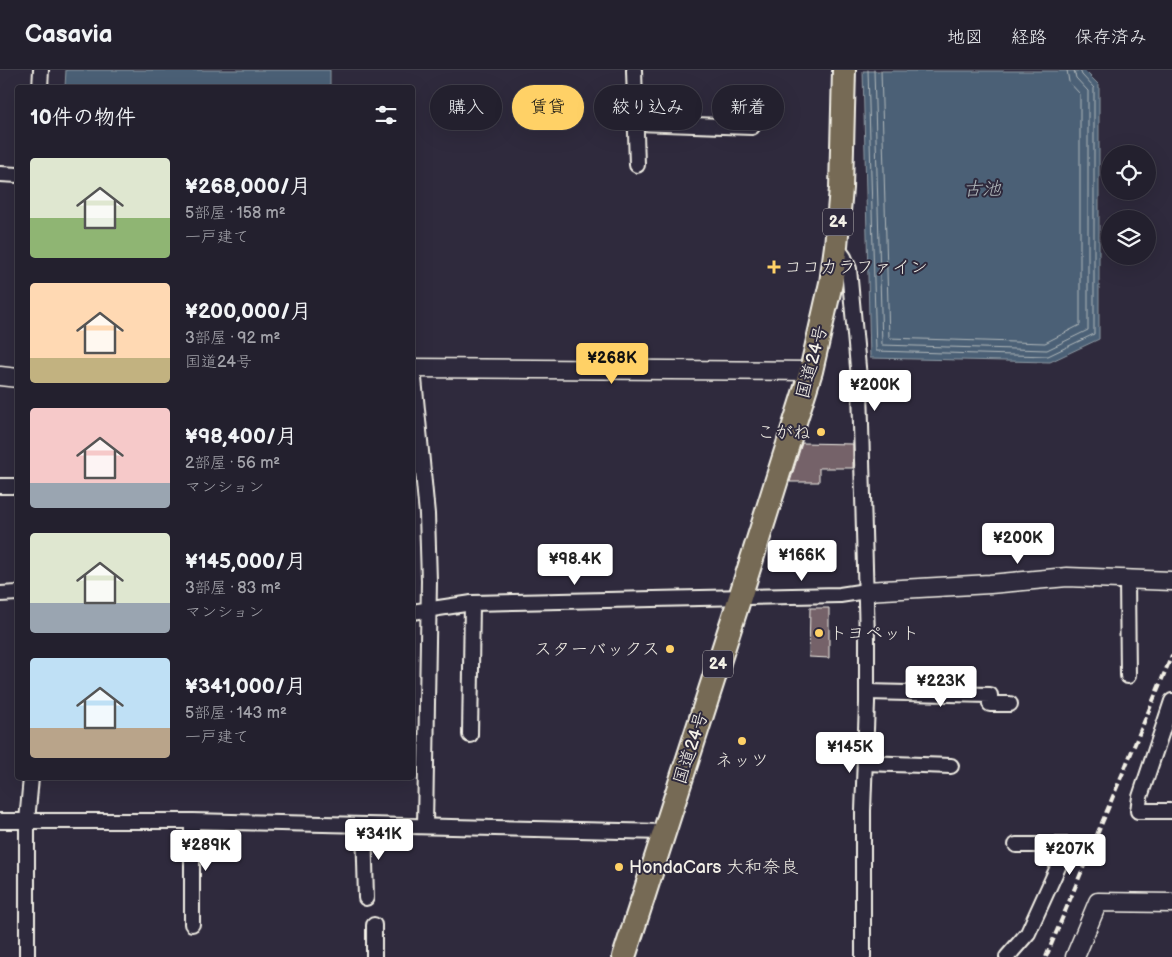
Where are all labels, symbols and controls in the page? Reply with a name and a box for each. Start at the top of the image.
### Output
text: Casavia [25,20,112,49]
text: 地図 [947,27,983,48]
text: 経路 [1011,27,1047,48]
text: 保存済み [1075,27,1147,48]
chip: 購入 [430,85,502,130]
chip: 賃貸 [512,85,584,130]
chip: 絞り込み [594,85,702,130]
chip: 新着 [712,85,784,130]
icon: filters [372,101,400,129]
text: 10件の物件 [30,105,136,130]
map controls [1101,145,1156,265]
button: locate [1101,145,1156,200]
text: ¥268,000/月 [185,174,311,199]
icon: home [70,178,130,238]
water label: 古池 [963,178,1002,201]
text: 5部屋 · 158 m² [185,204,286,223]
road number: 24 [823,208,853,236]
button: layers [1101,210,1156,265]
text: 一戸建て [185,228,249,247]
place label: ココカラファイン [784,257,928,278]
marker: ココカラファイン [768,261,780,273]
text: ¥200,000/月 [185,299,311,324]
icon: home [70,303,130,363]
street label: 国道24号 [792,323,832,401]
text: 3部屋 · 92 m² [185,329,280,348]
pin: ¥268K [577,342,647,385]
text: ¥268K [587,349,637,368]
text: 国道24号 [185,353,252,372]
pin: ¥200K [840,370,910,412]
text: ¥200K [850,376,900,395]
place label: こがね [757,422,811,443]
text: ¥98,400/月 [185,424,297,449]
marker: こがね [815,426,827,438]
icon: home [70,428,130,488]
text: 2部屋 · 56 m² [185,454,280,473]
text: マンション [185,478,264,497]
pin: ¥200K [983,522,1053,565]
text: ¥200K [993,529,1043,548]
pin: ¥166K [767,540,837,582]
pin: ¥98.4K [534,544,616,586]
text: ¥166K [779,546,825,565]
text: ¥145,000/月 [185,549,306,574]
text: ¥98.4K [549,550,601,569]
icon: home [70,553,130,613]
text: 3部屋 · 83 m² [185,579,281,598]
text: マンション [185,603,264,622]
place label: トヨペット [829,623,919,644]
marker: トヨペット [813,627,825,639]
place label: スターバックス [534,639,660,660]
marker: スターバックス [664,643,676,655]
road number: 24 [703,650,733,678]
pin: ¥223K [906,666,976,708]
text: ¥223K [917,672,965,691]
text: ¥341,000/月 [185,674,306,699]
icon: home [70,678,130,738]
text: 5部屋 · 143 m² [185,704,287,723]
street label: 国道24号 [669,709,713,787]
text: 一戸建て [185,728,249,747]
pin: ¥145K [815,732,885,774]
marker: ネッツ [736,735,748,747]
text: ¥145K [827,738,873,757]
place label: ネッツ [715,750,769,771]
pin: ¥341K [344,818,414,861]
text: ¥341K [356,825,402,844]
pin: ¥289K [171,830,241,872]
pin: ¥207K [1035,834,1105,876]
text: ¥289K [181,836,231,855]
text: ¥207K [1046,840,1094,859]
place label: HondaCars 大和奈良 [629,857,798,878]
marker: HondaCars 大和奈良 [613,861,625,873]

